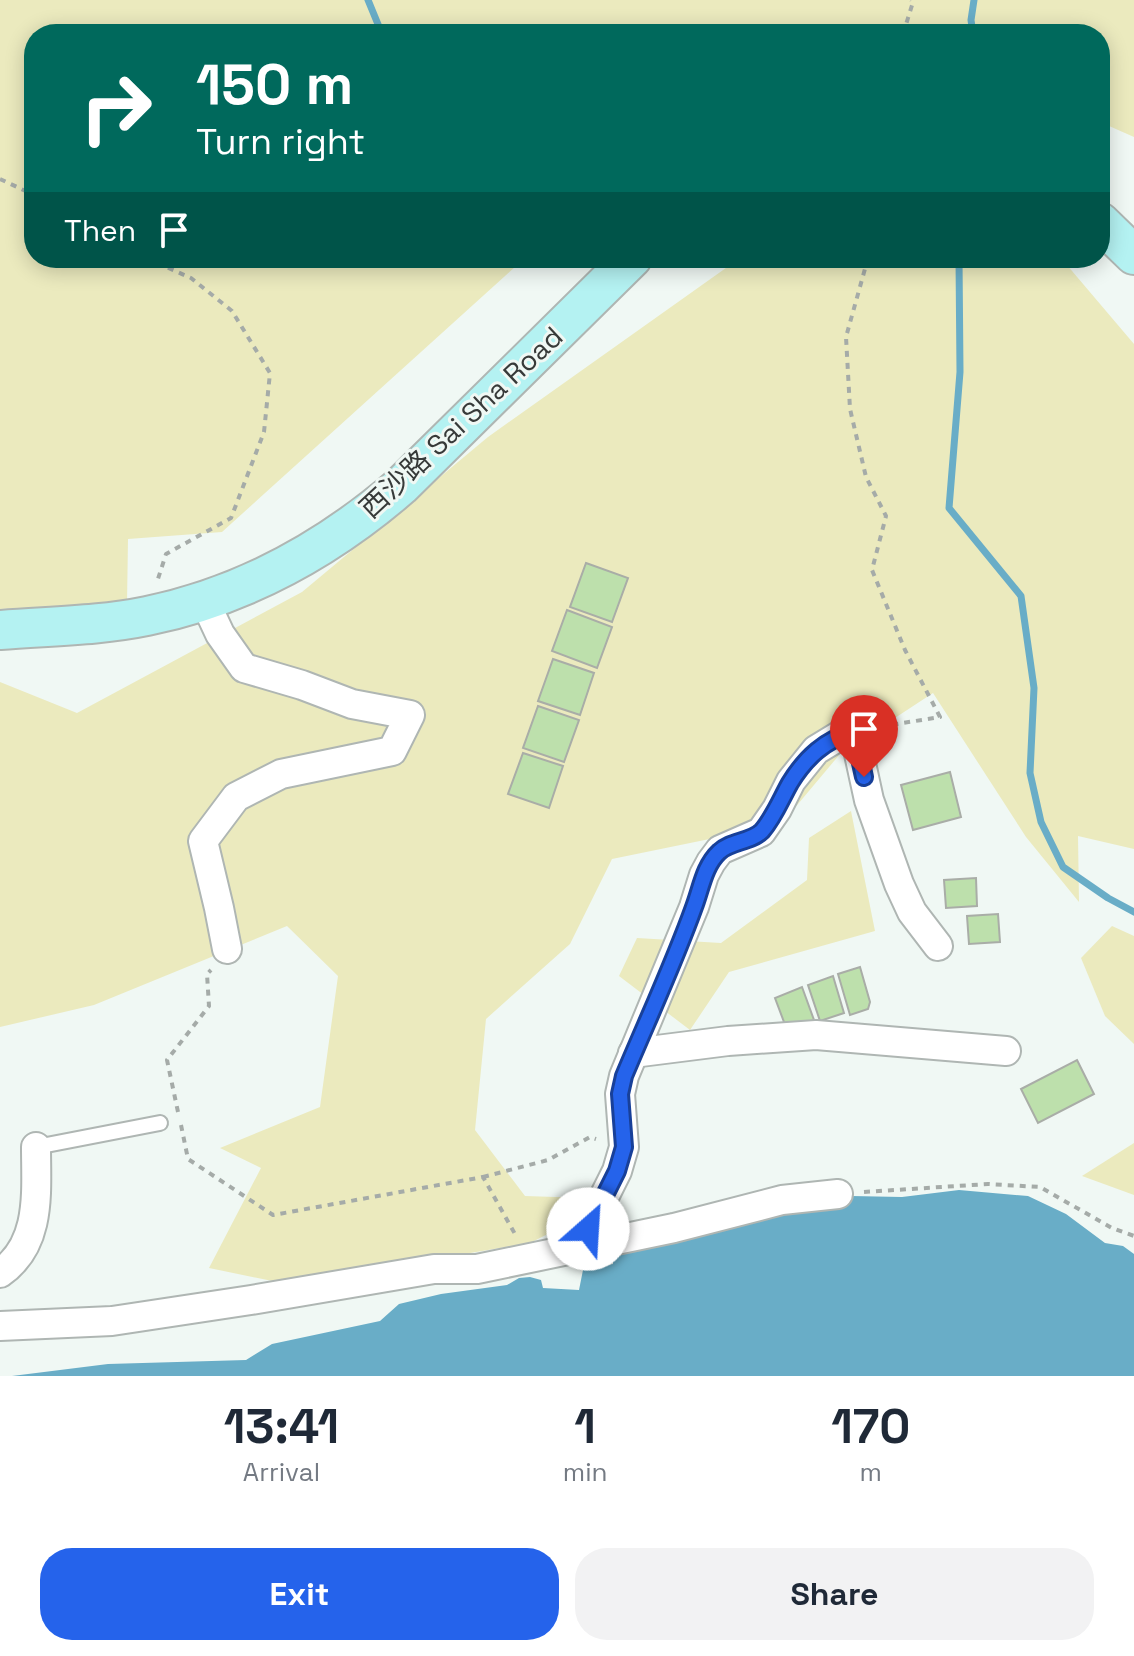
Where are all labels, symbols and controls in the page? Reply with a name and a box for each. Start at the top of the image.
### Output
text: 150 m [196,49,353,120]
icon: right [64,56,168,160]
text: Turn right [196,119,365,165]
icon: arrive [152,208,196,252]
text: Then [64,211,136,250]
street label: 西沙路 Sai Sha Road [352,319,570,525]
pin [830,695,898,777]
icon: arrive [842,707,886,751]
position arrow [546,1187,630,1271]
text: 13:41 [224,1396,339,1457]
text: 1 [574,1396,596,1457]
text: 170 [831,1396,910,1457]
text: Arrival [243,1455,320,1489]
text: min [563,1455,608,1489]
text: m [860,1455,882,1489]
button: Exit [40,1548,559,1640]
button: Share [575,1548,1094,1640]

